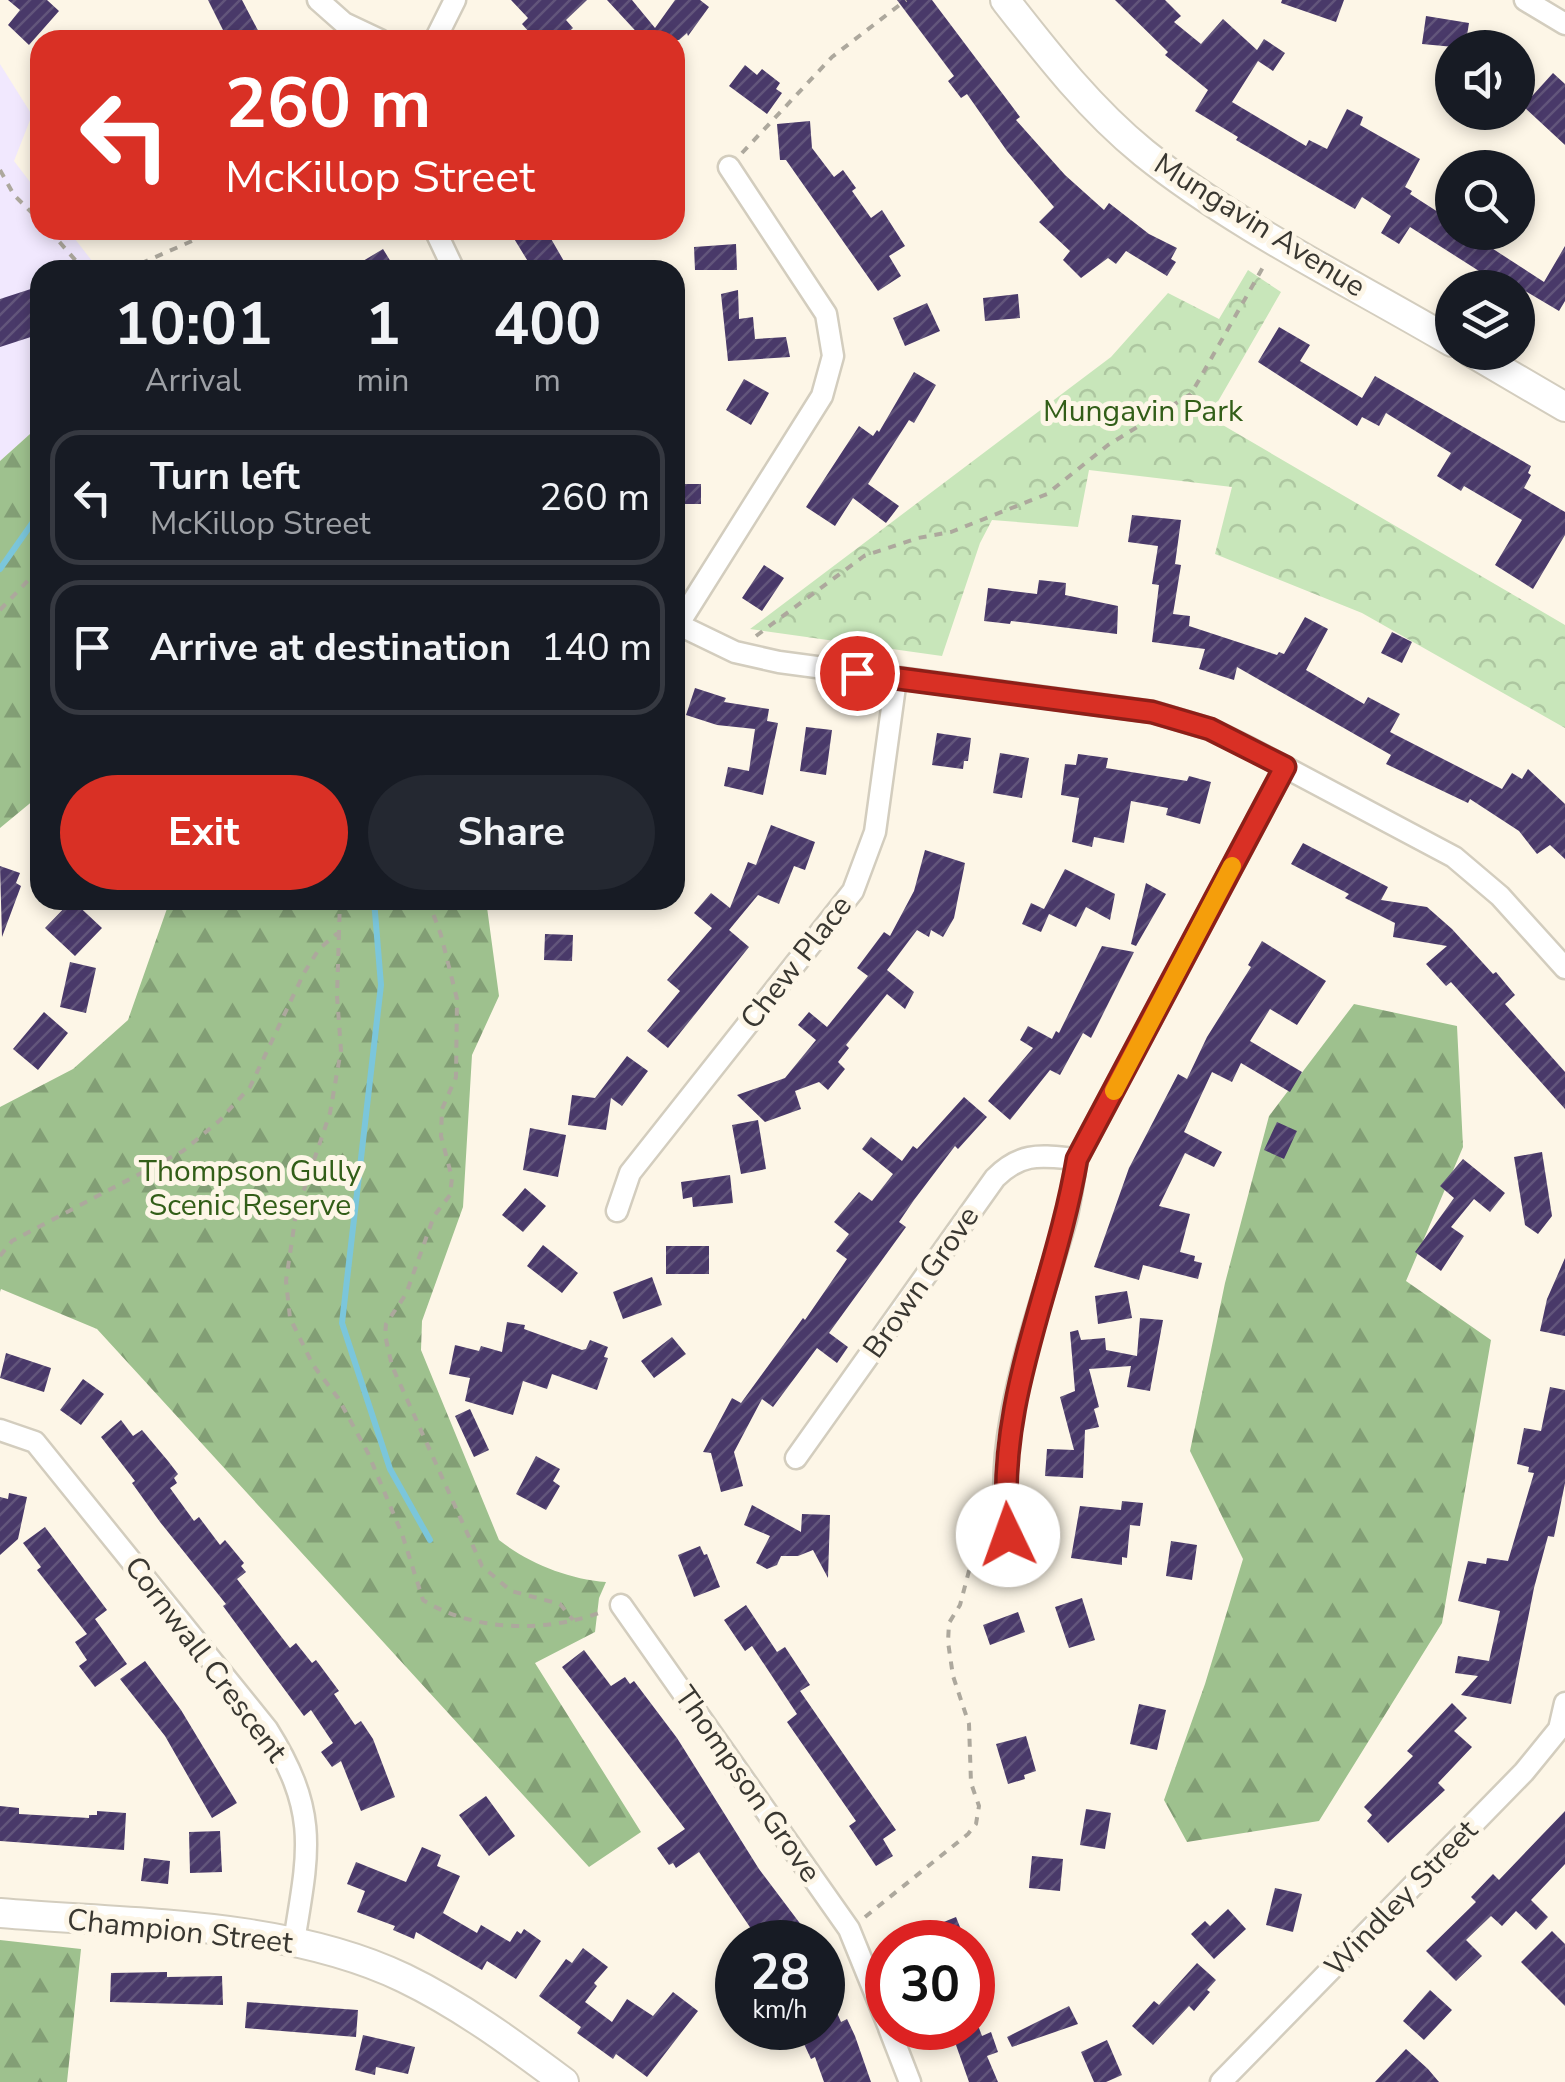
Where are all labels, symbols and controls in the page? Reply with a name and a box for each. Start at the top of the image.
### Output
map controls [1435,30,1535,370]
button: sound [1435,30,1535,130]
text: 260 m [225,56,431,152]
icon: left [60,70,190,200]
street label: Mungavin Avenue [1146,144,1373,307]
text: McKillop Street [225,147,535,208]
button: search [1435,150,1535,250]
button: layers [1435,270,1535,370]
text: 10:01 [114,283,273,365]
text: 1 [365,283,401,365]
text: 400 [493,283,601,365]
text: Arrival [145,359,241,402]
text: min [356,359,409,402]
text: m [533,359,561,402]
park label: Mungavin Park [1043,391,1244,432]
text: Turn left [150,451,300,502]
icon: left [65,470,120,525]
text: 260 m [539,472,650,523]
text: McKillop Street [150,502,370,545]
icon: arrive [65,620,120,675]
text: Arrive at destination [150,622,511,673]
text: 140 m [541,622,652,673]
pin [815,631,900,716]
icon: arrive [830,646,885,701]
button: Exit [60,775,348,890]
button: Share [368,775,655,890]
street label: Chew Place [731,887,862,1038]
park label: Thompson Gully Scenic Reserve [139,1151,362,1226]
street label: Brown Grove [854,1198,989,1367]
position arrow [956,1483,1060,1587]
street label: Cornwall Crescent [115,1548,297,1771]
street label: Thompson Grove [665,1678,831,1891]
street label: Windley Street [1316,1810,1487,1986]
street label: Champion Street [65,1899,295,1964]
speed limit sign: 30 [865,1920,995,2050]
text: 28 [750,1938,810,2007]
text: km/h [752,1993,808,2027]

